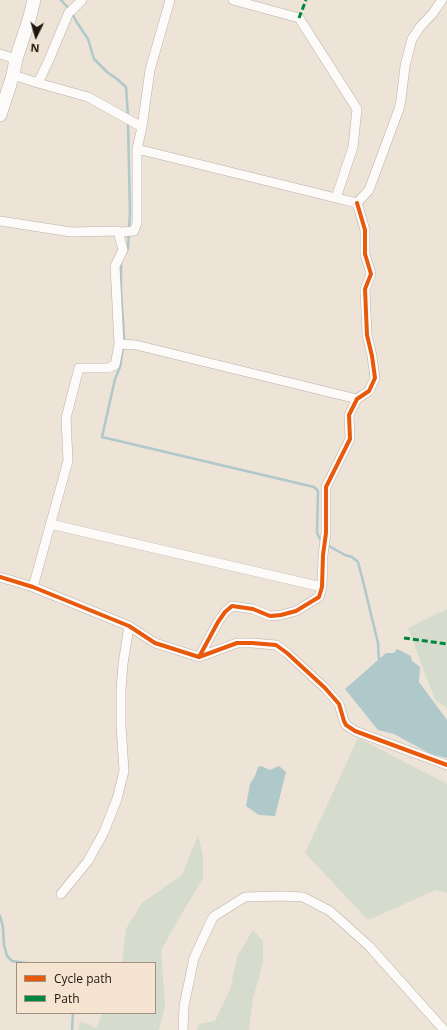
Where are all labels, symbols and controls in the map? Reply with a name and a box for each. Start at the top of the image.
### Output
north arrow [16,16,56,56]
text: N [30,41,40,56]
legend [16,962,156,1014]
text: Cycle path [54,970,112,987]
text: Path [54,990,80,1007]

